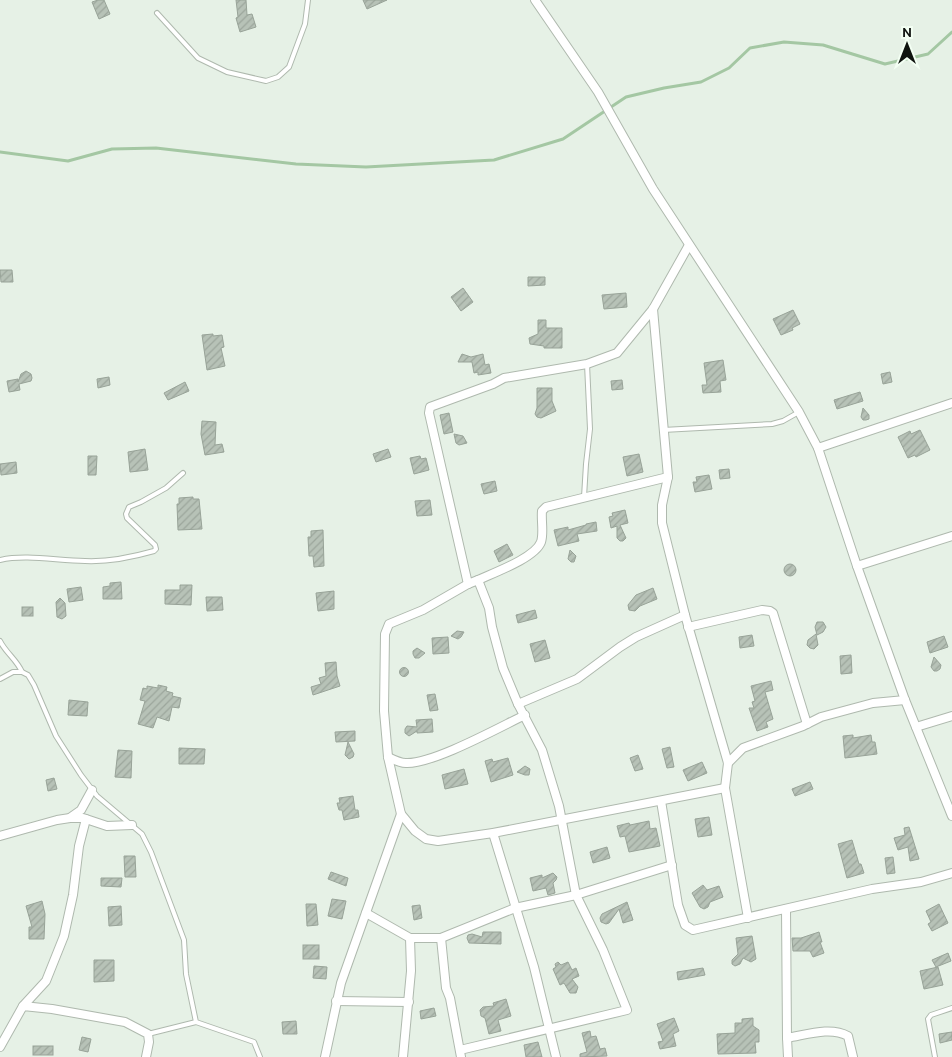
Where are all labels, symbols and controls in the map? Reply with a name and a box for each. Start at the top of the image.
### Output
north arrow [882,20,932,70]
text: N [902,25,912,42]

